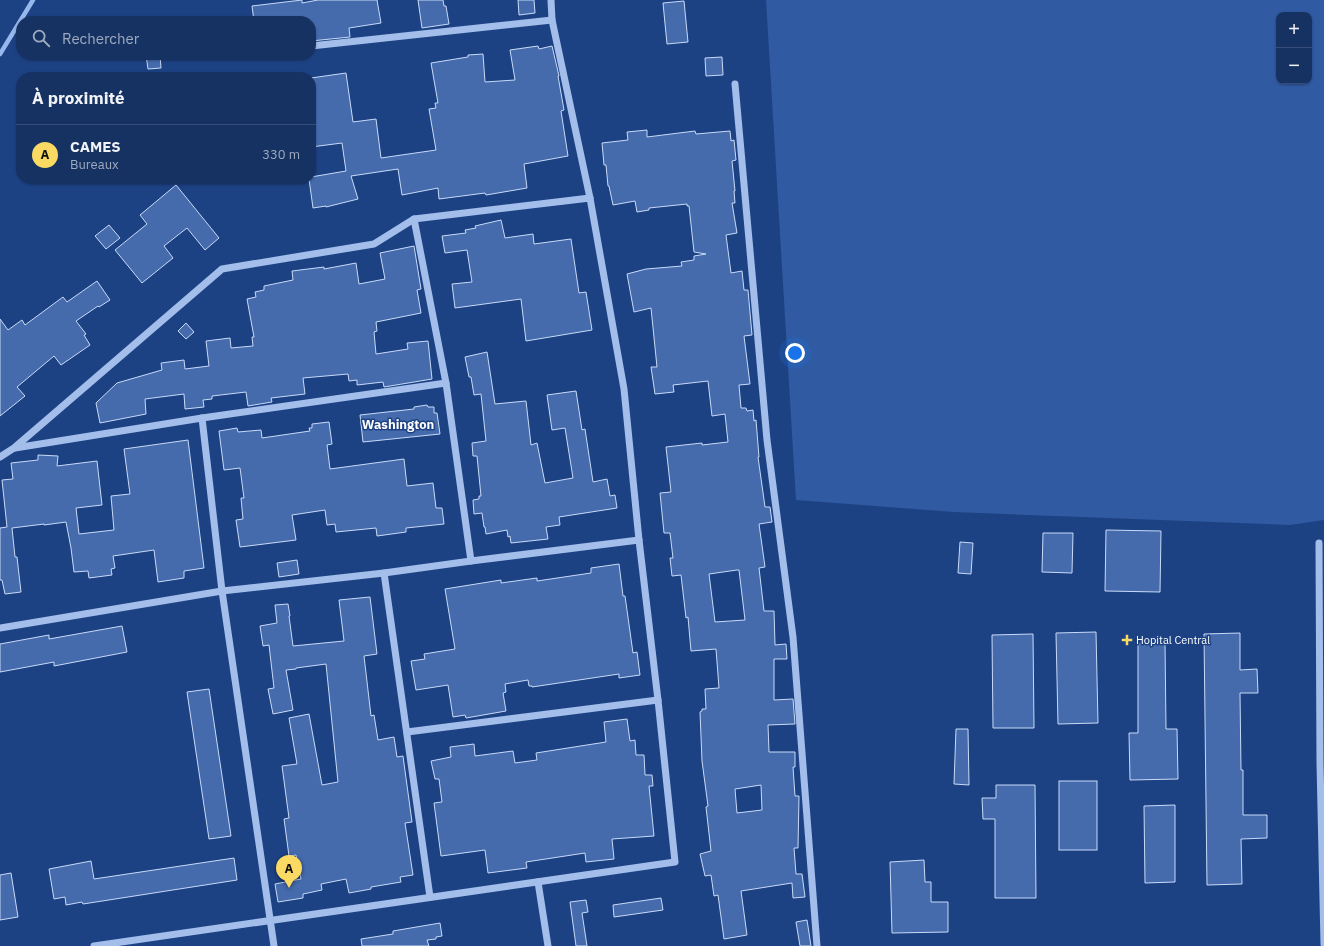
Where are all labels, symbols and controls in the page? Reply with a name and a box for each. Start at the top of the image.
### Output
map controls [1276,12,1312,84]
button: + [1276,12,1312,48]
search box [16,16,316,60]
icon: search [30,27,52,49]
text: Rechercher [62,29,139,48]
button: − [1276,48,1312,84]
text: À proximité [32,87,125,109]
text: CAMES [70,137,121,156]
text: A [41,146,49,163]
text: 330 m [262,146,300,163]
text: Bureaux [70,156,119,173]
your location [785,343,805,363]
district label: Washington [362,416,434,433]
place label: Hopital Central [1136,633,1210,647]
marker: Hopital Central [1121,634,1133,646]
pin: A [276,855,302,888]

